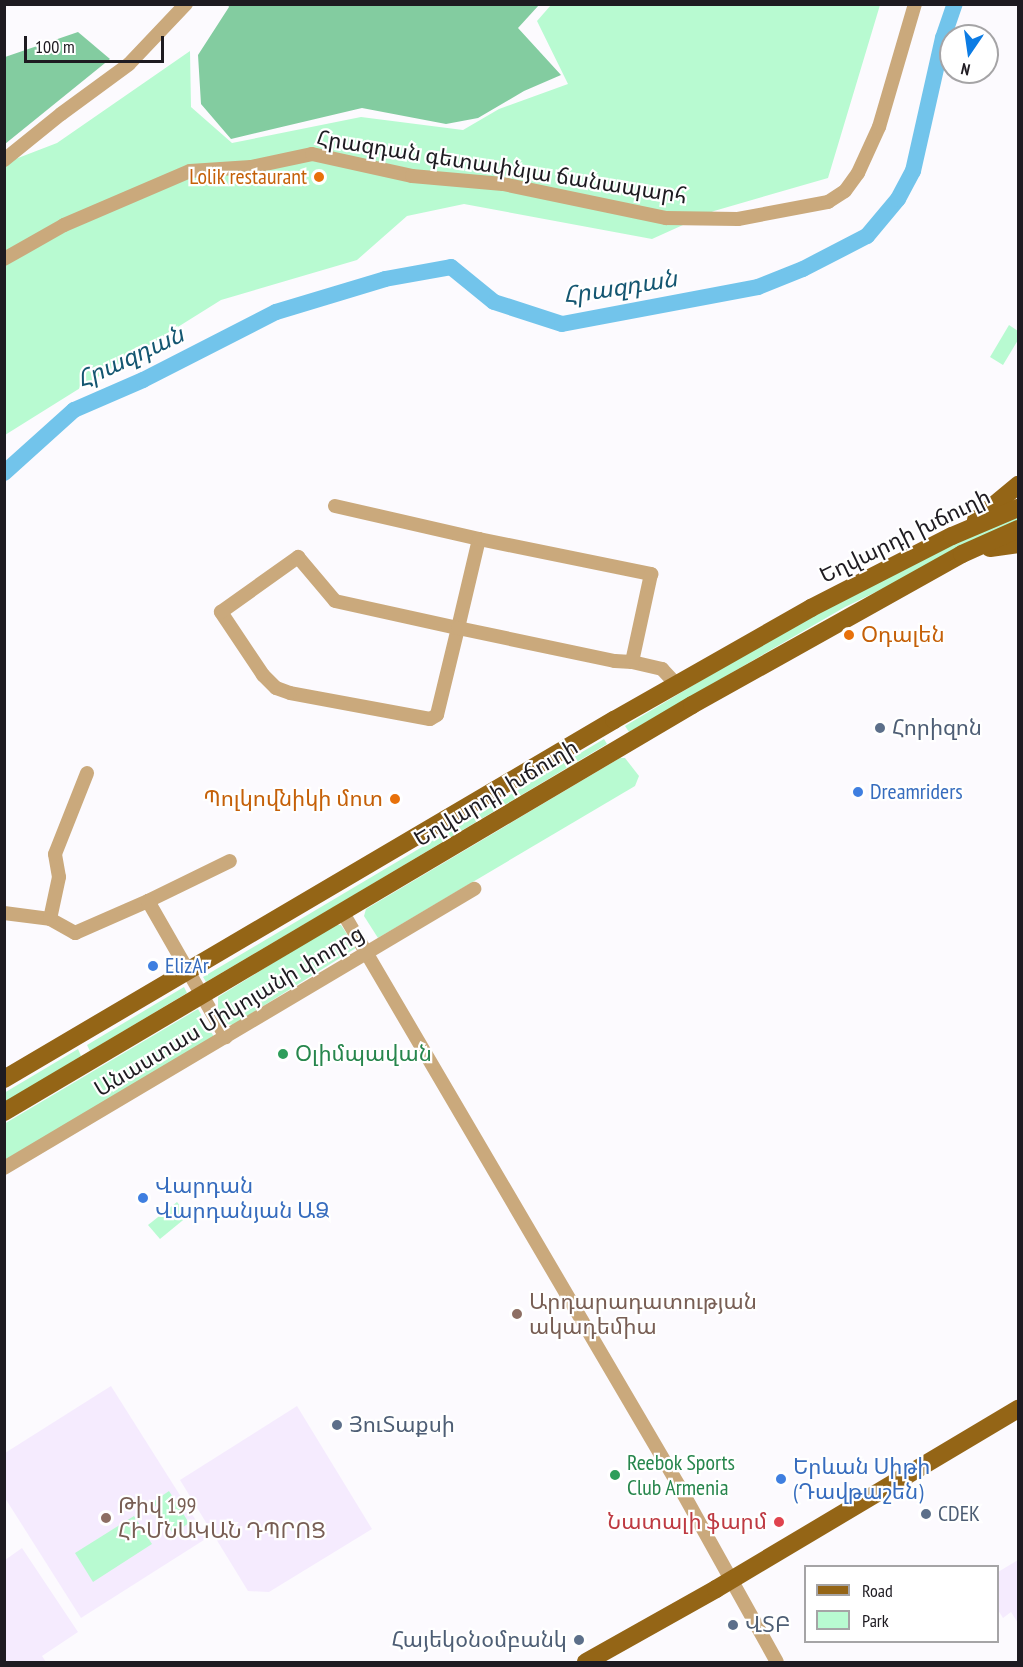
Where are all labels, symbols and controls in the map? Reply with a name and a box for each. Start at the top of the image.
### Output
scale bar [27,24,166,62]
north arrow [939,24,999,84]
text: 100 m [35,35,75,58]
text: N [959,59,972,80]
street label: Հրազդան գետափնյա ճանապարհ [315,125,689,209]
place label: Lolik restaurant [189,164,307,190]
marker: Lolik restaurant [312,170,326,184]
water label: Հրազդան [561,264,679,310]
water label: Հրազդան [72,320,188,394]
street label: Եղվարդի խճուղի [815,483,995,589]
place label: Օդալեն [861,622,945,648]
marker: Օդալեն [842,628,856,642]
place label: Հորիզոն [892,715,982,741]
marker: Հորիզոն [873,721,887,735]
street label: Եղվարդի խճուղի [409,734,583,852]
place label: Dreamriders [870,779,963,805]
marker: Dreamriders [851,785,865,799]
place label: Պոլկովնիկի մոտ [203,786,383,812]
marker: Պոլկովնիկի մոտ [388,792,402,806]
street label: Անաստաս Միկոյանի փողոց [89,920,369,1102]
place label: ElizAr [165,953,209,979]
marker: ElizAr [146,959,160,973]
place label: Օլիմպավան [295,1041,432,1067]
marker: Օլիմպավան [276,1047,290,1061]
place label: Վարդան Վարդանյան ԱՁ [155,1172,330,1224]
marker: Վարդան Վարդանյան ԱՁ [136,1191,150,1205]
place label: Արդարադատության ակադեմիա [529,1288,757,1340]
marker: Արդարադատության ակադեմիա [510,1307,524,1321]
place label: ՅուՏաքսի [349,1412,455,1438]
marker: ՅուՏաքսի [330,1418,344,1432]
place label: Reebok Sports Club Armenia [627,1449,735,1500]
place label: Երևան Սիթի (Դավթաշեն) [793,1453,930,1504]
marker: Reebok Sports Club Armenia [608,1468,622,1482]
marker: Երևան Սիթի (Դավթաշեն) [774,1472,788,1486]
place label: Թիվ 199 ՀԻՄՆԱԿԱՆ ԴՊՐՈՑ [118,1492,326,1544]
place label: CDEK [938,1501,980,1527]
marker: CDEK [919,1507,933,1521]
place label: Նատալի ֆարմ [607,1509,767,1535]
marker: Թիվ 199 ՀԻՄՆԱԿԱՆ ԴՊՐՈՑ [99,1511,113,1525]
marker: Նատալի ֆարմ [772,1515,786,1529]
legend [804,1565,999,1643]
text: Road [862,1579,893,1602]
text: Park [862,1609,889,1632]
place label: ՎՏԲ [745,1612,790,1638]
marker: ՎՏԲ [726,1618,740,1632]
place label: Հայեկօնօմբանկ [391,1627,567,1653]
marker: Հայեկօնօմբանկ [572,1633,586,1647]

